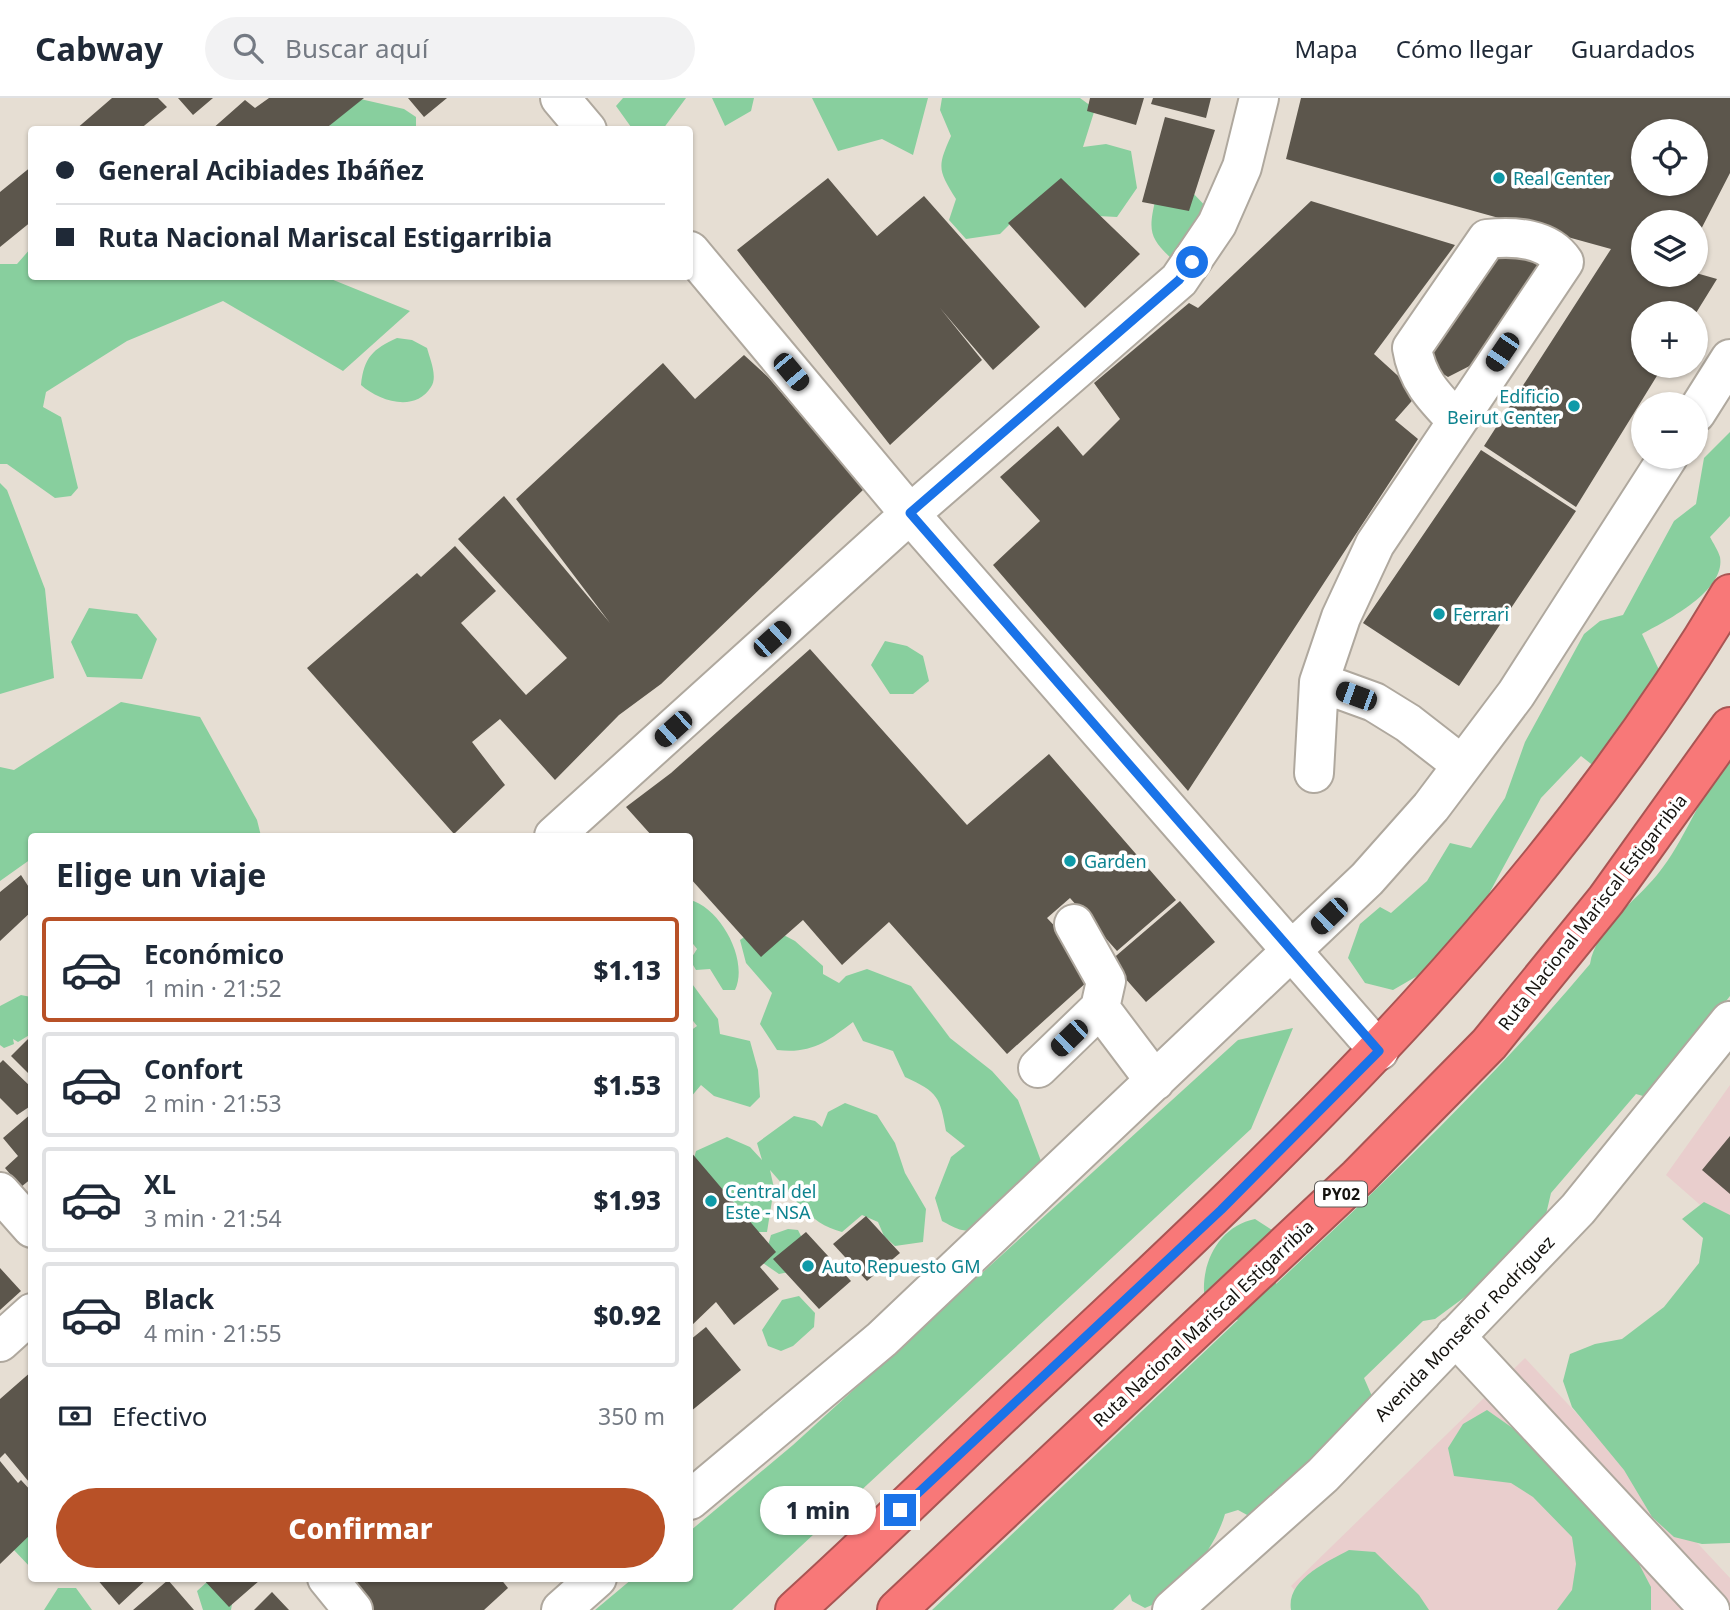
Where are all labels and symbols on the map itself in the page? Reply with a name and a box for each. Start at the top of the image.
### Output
place label: Real Center [1513,166,1611,190]
marker: Real Center [1491,170,1507,186]
route start [1176,246,1208,278]
car [1482,329,1523,375]
car [770,349,813,395]
place label: Edificio Beirut Center [1447,384,1561,429]
marker: Edificio Beirut Center [1566,398,1582,414]
place label: Ferrari [1453,602,1509,626]
marker: Ferrari [1431,606,1447,622]
car [750,617,795,661]
car [1333,679,1380,713]
car [651,707,696,751]
street label: Ruta Nacional Mariscal Estigarribia [1492,789,1692,1035]
place label: Garden [1084,849,1147,873]
marker: Garden [1062,853,1078,869]
car [1307,894,1352,938]
car [1047,1016,1092,1060]
place label: Central del Este - NSA [725,1179,817,1224]
road number: PY02 [1315,1182,1367,1206]
marker: Central del Este - NSA [703,1193,719,1209]
street label: Ruta Nacional Mariscal Estigarribia [1087,1214,1319,1432]
street label: Avenida Monseñor Rodríguez [1369,1230,1559,1426]
place label: Auto Repuesto GM [822,1254,981,1278]
marker: Auto Repuesto GM [800,1258,816,1274]
callout: 1 min [760,1486,876,1534]
route end [884,1494,916,1526]

